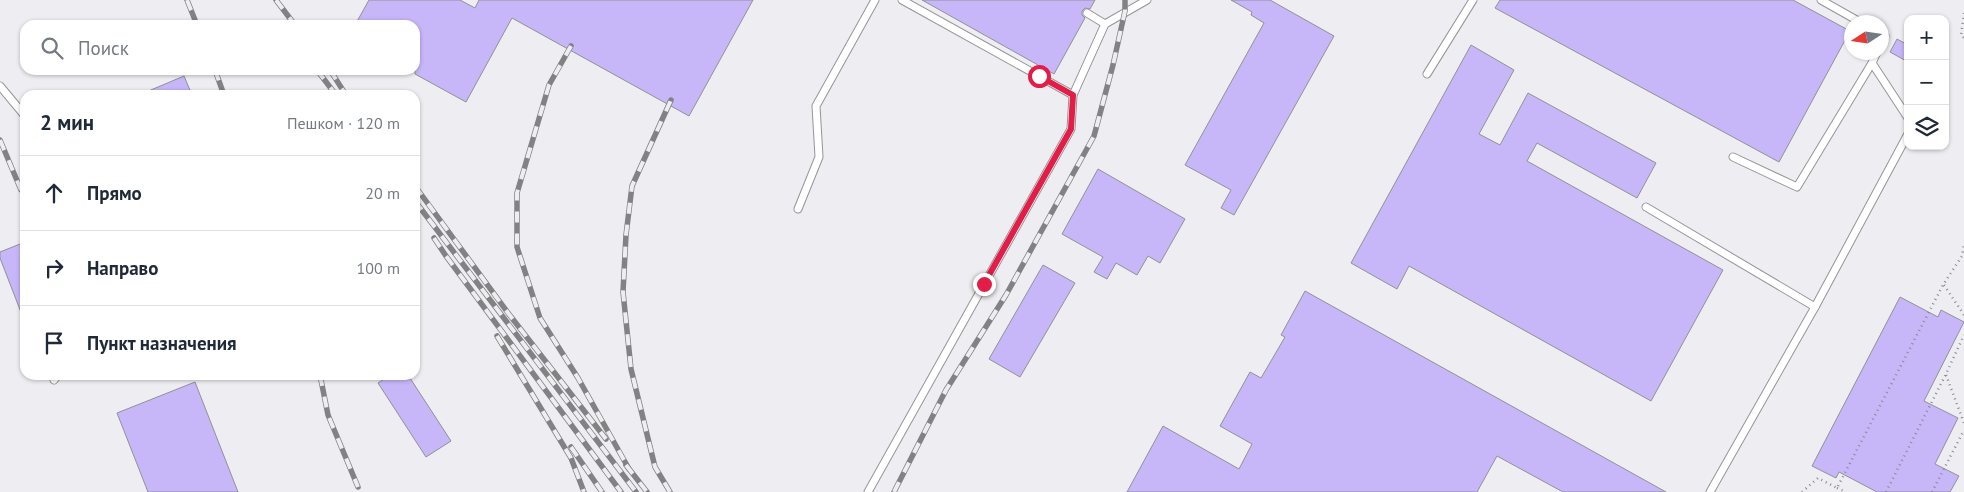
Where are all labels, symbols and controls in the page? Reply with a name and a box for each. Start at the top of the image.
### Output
north arrow [1844,15,1889,60]
map controls [1904,15,1949,150]
button: + [1904,15,1949,60]
search box [20,20,420,75]
icon: search [38,34,66,62]
text: Поиск [78,36,129,60]
button: − [1904,60,1949,105]
route start [1028,65,1051,88]
button: layers [1904,105,1949,150]
text: 2 мин [40,109,94,136]
text: Пешком · 120 m [287,113,400,133]
icon: ahead [40,179,68,207]
text: Прямо [87,181,142,205]
text: 20 m [365,183,400,203]
icon: right [40,254,68,282]
text: Направо [87,256,158,280]
text: 100 m [357,258,400,278]
route end [973,273,996,296]
icon: arrive [40,329,68,357]
text: Пункт назначения [87,331,237,355]

